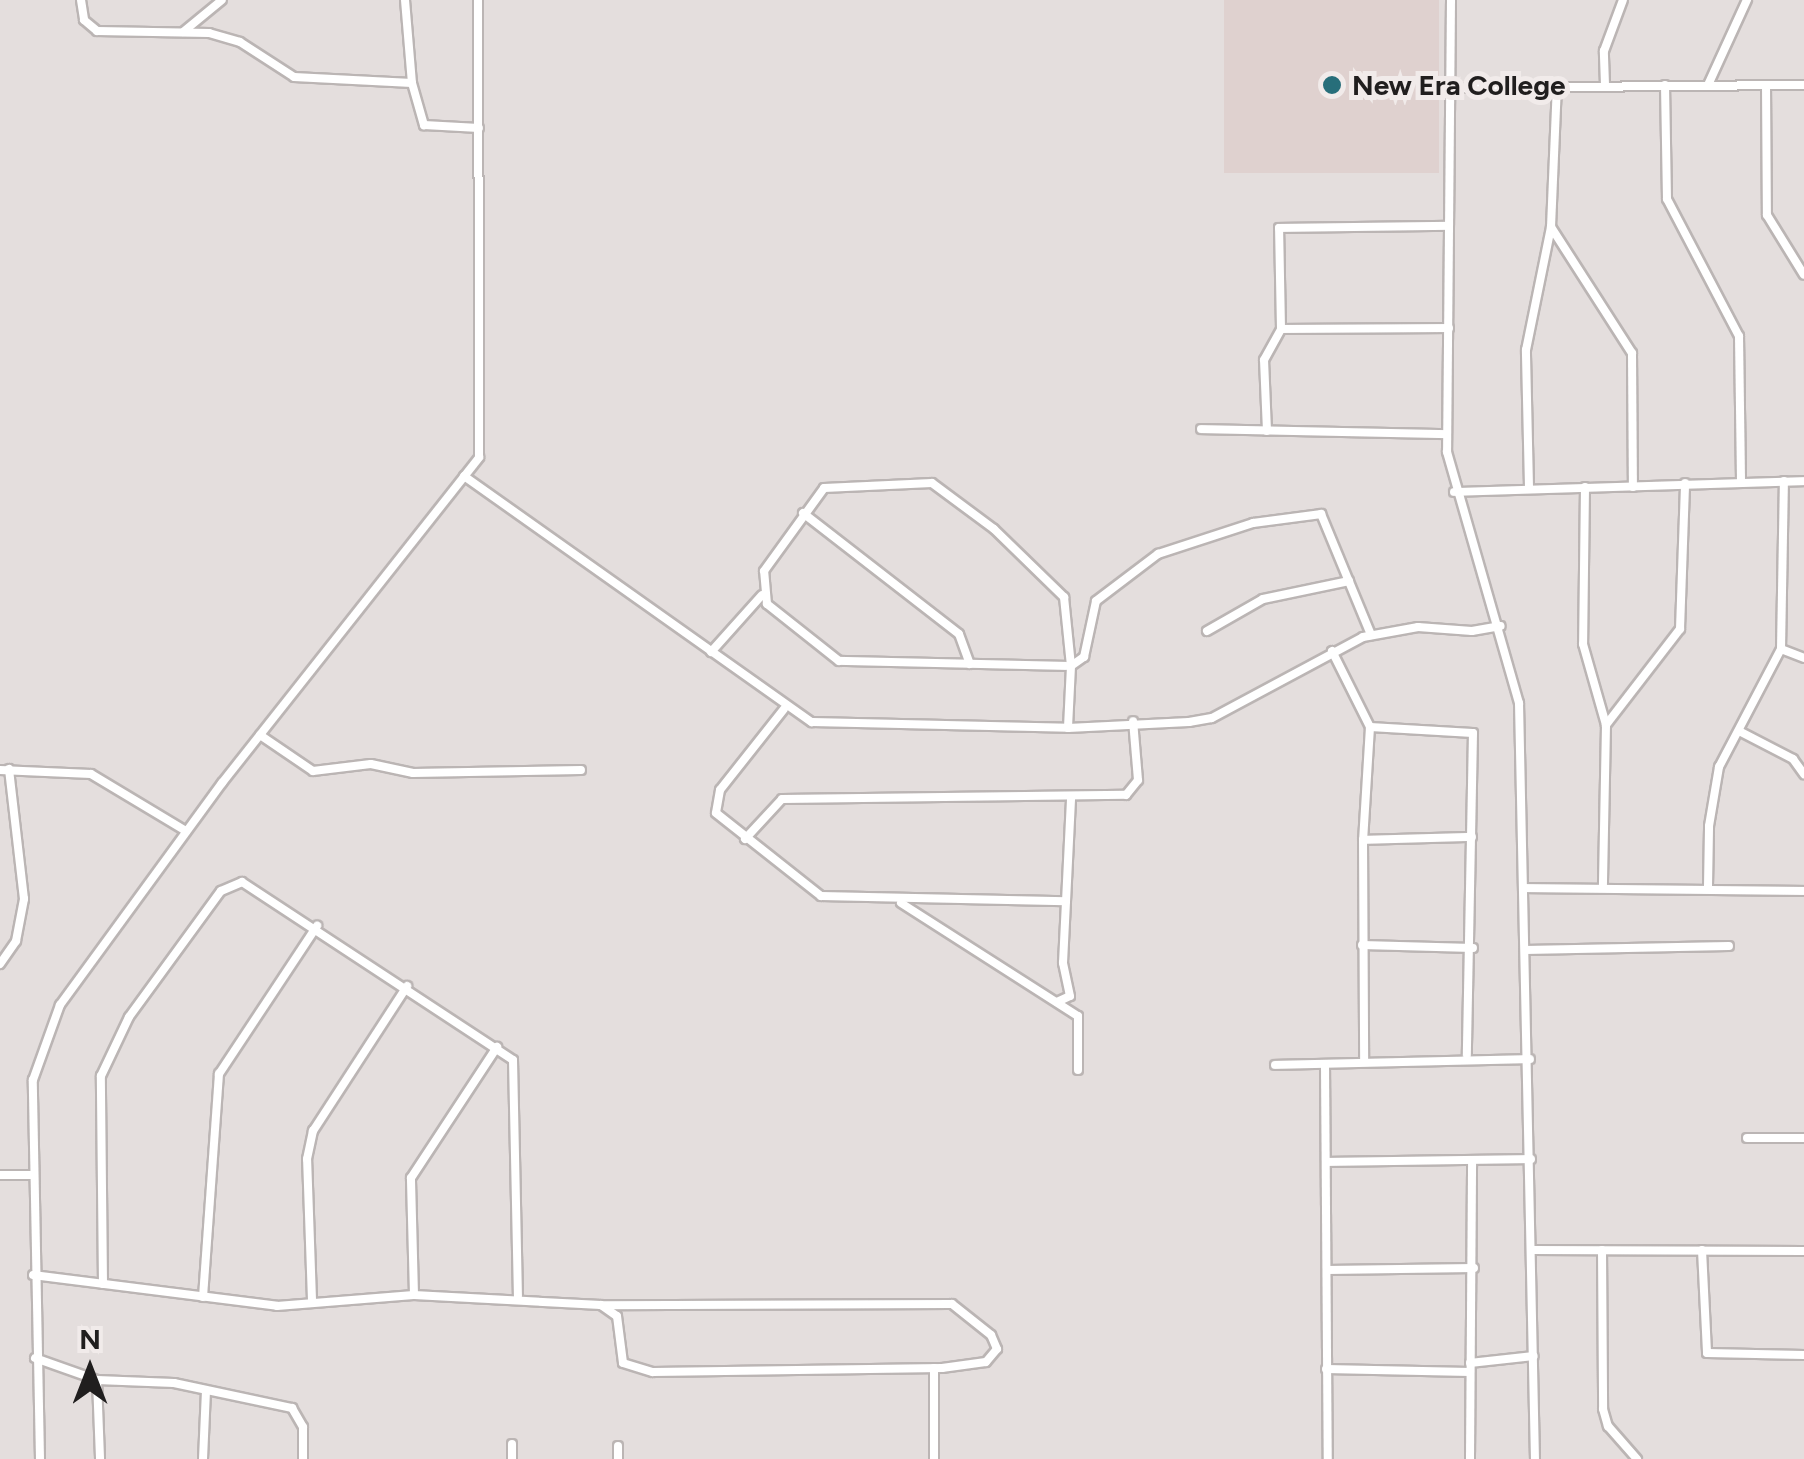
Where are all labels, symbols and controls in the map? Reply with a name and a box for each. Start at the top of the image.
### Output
place label: New Era College [1352,68,1565,102]
marker: New Era College [1321,74,1343,96]
north arrow [40,1319,140,1419]
text: N [79,1322,101,1356]

